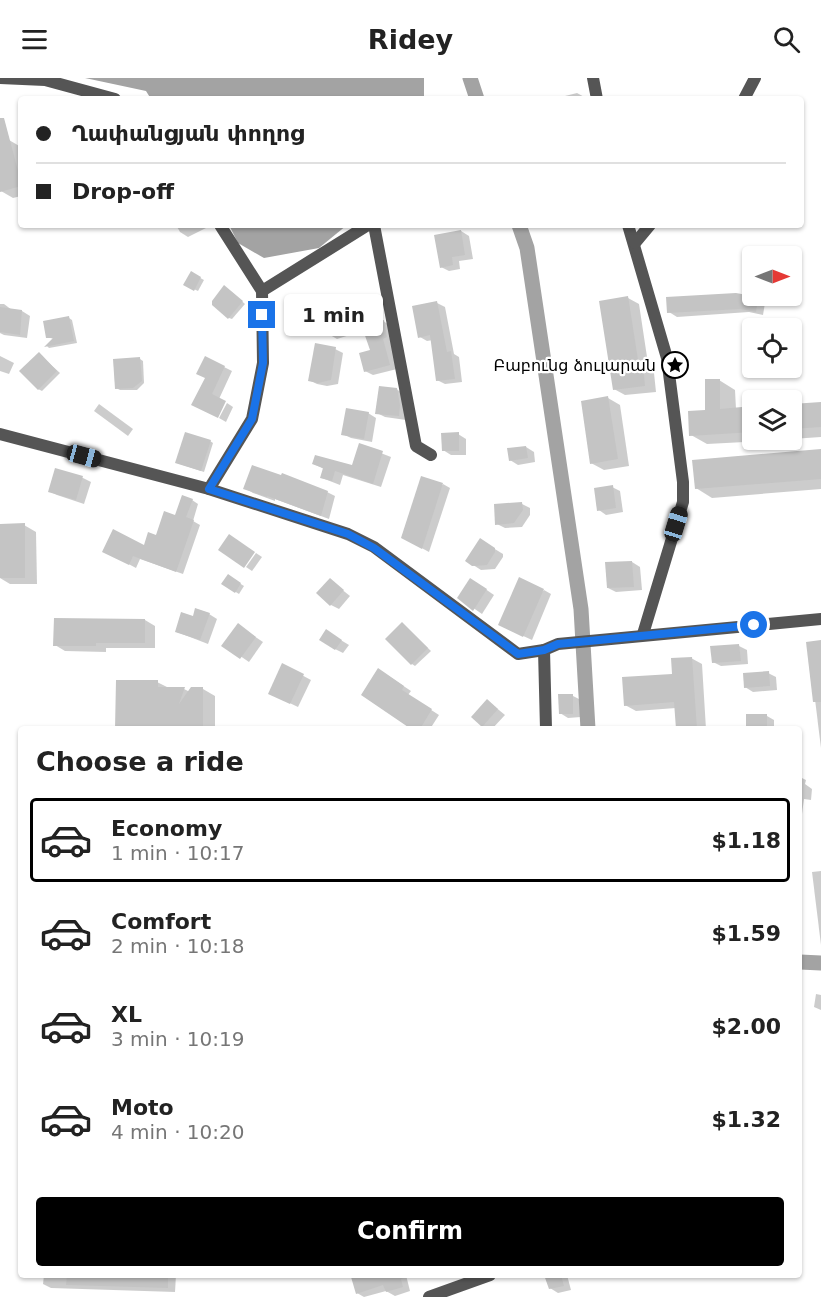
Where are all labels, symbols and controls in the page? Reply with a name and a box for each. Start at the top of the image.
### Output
icon: menu [18,23,51,56]
icon: search [770,23,803,56]
text: Ridey [368,24,453,55]
text: Ղափանցյան փողոց [72,121,304,146]
text: Drop-off [72,179,174,204]
north arrow [742,246,802,306]
map controls [742,246,802,450]
callout: 1 min [283,294,382,336]
route end [248,301,275,328]
text: 1 min [302,303,365,327]
button: locate [742,318,802,378]
place icon: Բաբունց ձուլարան [660,350,690,380]
place label: Բաբունց ձուլարան [493,356,656,375]
button: layers [742,390,802,450]
car [64,443,104,469]
car [662,504,690,544]
route start [740,611,767,638]
text: Choose a ride [36,746,244,777]
icon: car [39,813,93,867]
text: Economy [111,816,222,841]
text: $1.18 [711,828,781,853]
text: 1 min · 10:17 [111,841,245,865]
icon: car [39,906,93,960]
text: Comfort [111,909,211,934]
text: $1.59 [711,921,781,946]
text: 2 min · 10:18 [111,934,245,958]
icon: car [39,999,93,1053]
text: XL [111,1002,142,1027]
text: $2.00 [711,1014,781,1039]
text: 3 min · 10:19 [111,1027,245,1051]
icon: car [39,1092,93,1146]
text: Moto [111,1095,174,1120]
text: $1.32 [711,1107,781,1132]
text: 4 min · 10:20 [111,1120,245,1144]
button: Confirm [36,1197,784,1266]

